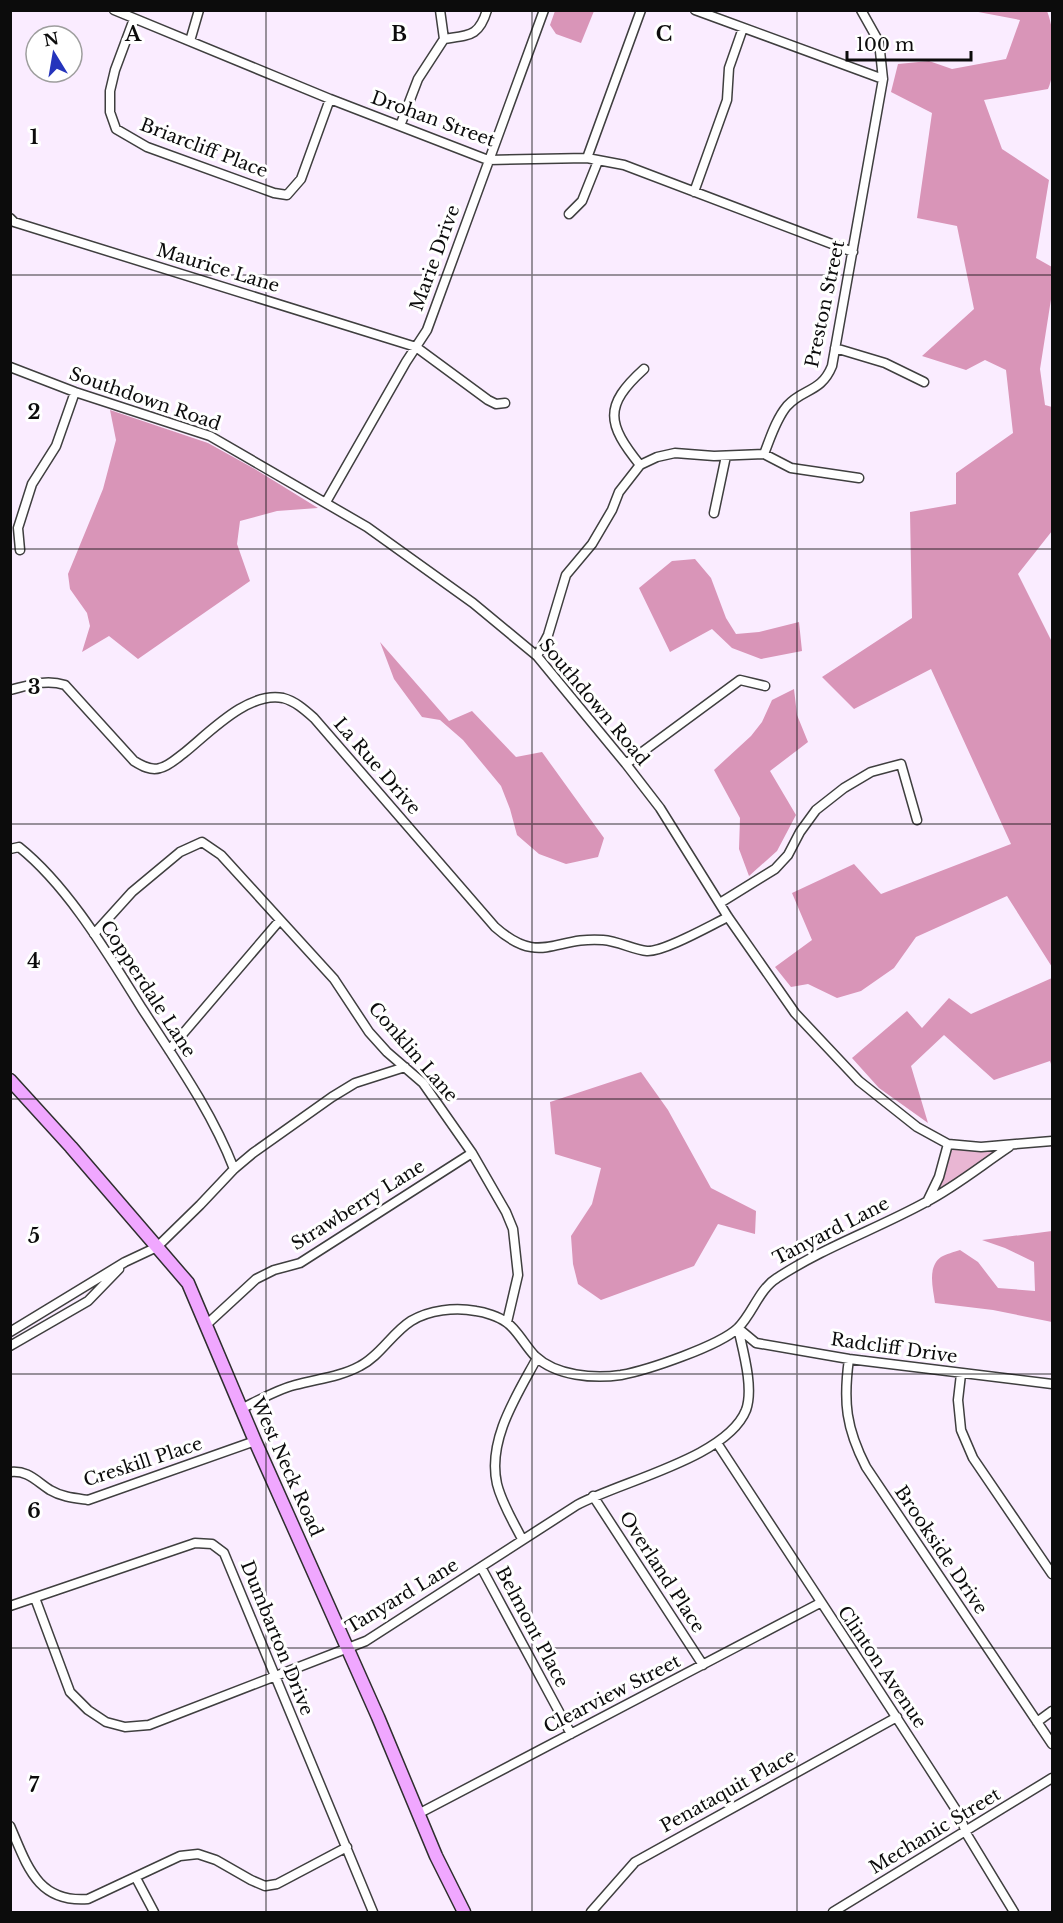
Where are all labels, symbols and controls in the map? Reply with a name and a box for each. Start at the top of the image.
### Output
text: A [124,22,142,46]
text: B [391,22,407,46]
text: C [656,22,672,46]
north arrow [24,24,84,84]
scale bar [847,24,972,62]
text: N [42,28,60,51]
text: 100 m [856,34,914,56]
street label: Drohan Street [368,86,498,152]
street label: Briarcliff Place [137,114,271,182]
text: 1 [30,125,39,149]
street label: Marie Drive [406,202,464,314]
street label: Preston Street [801,238,849,370]
street label: Maurice Lane [154,239,282,297]
street label: Southdown Road [66,363,224,435]
text: 2 [27,400,41,424]
street label: Southdown Road [534,634,654,770]
text: 3 [28,675,40,699]
street label: La Rue Drive [329,713,425,819]
street label: Copperdale Lane [96,916,200,1062]
text: 4 [27,949,41,973]
street label: Conklin Lane [364,998,462,1106]
street label: Strawberry Lane [287,1155,429,1255]
street label: Tanyard Lane [769,1192,893,1270]
text: 5 [28,1224,40,1248]
street label: Radcliff Drive [829,1328,959,1368]
street label: West Neck Road [246,1393,328,1540]
street label: Creskill Place [81,1432,205,1492]
street label: Brookside Drive [890,1482,992,1618]
text: 6 [27,1499,41,1523]
street label: Overland Place [615,1507,709,1637]
street label: Tanyard Lane [342,1554,462,1638]
street label: Dumbarton Drive [236,1557,318,1719]
street label: Belmont Place [491,1563,573,1691]
street label: Clinton Avenue [833,1602,931,1732]
street label: Clearview Street [540,1650,684,1738]
street label: Penataquit Place [656,1745,800,1837]
text: 7 [29,1773,40,1797]
street label: Mechanic Street [865,1783,1005,1879]

